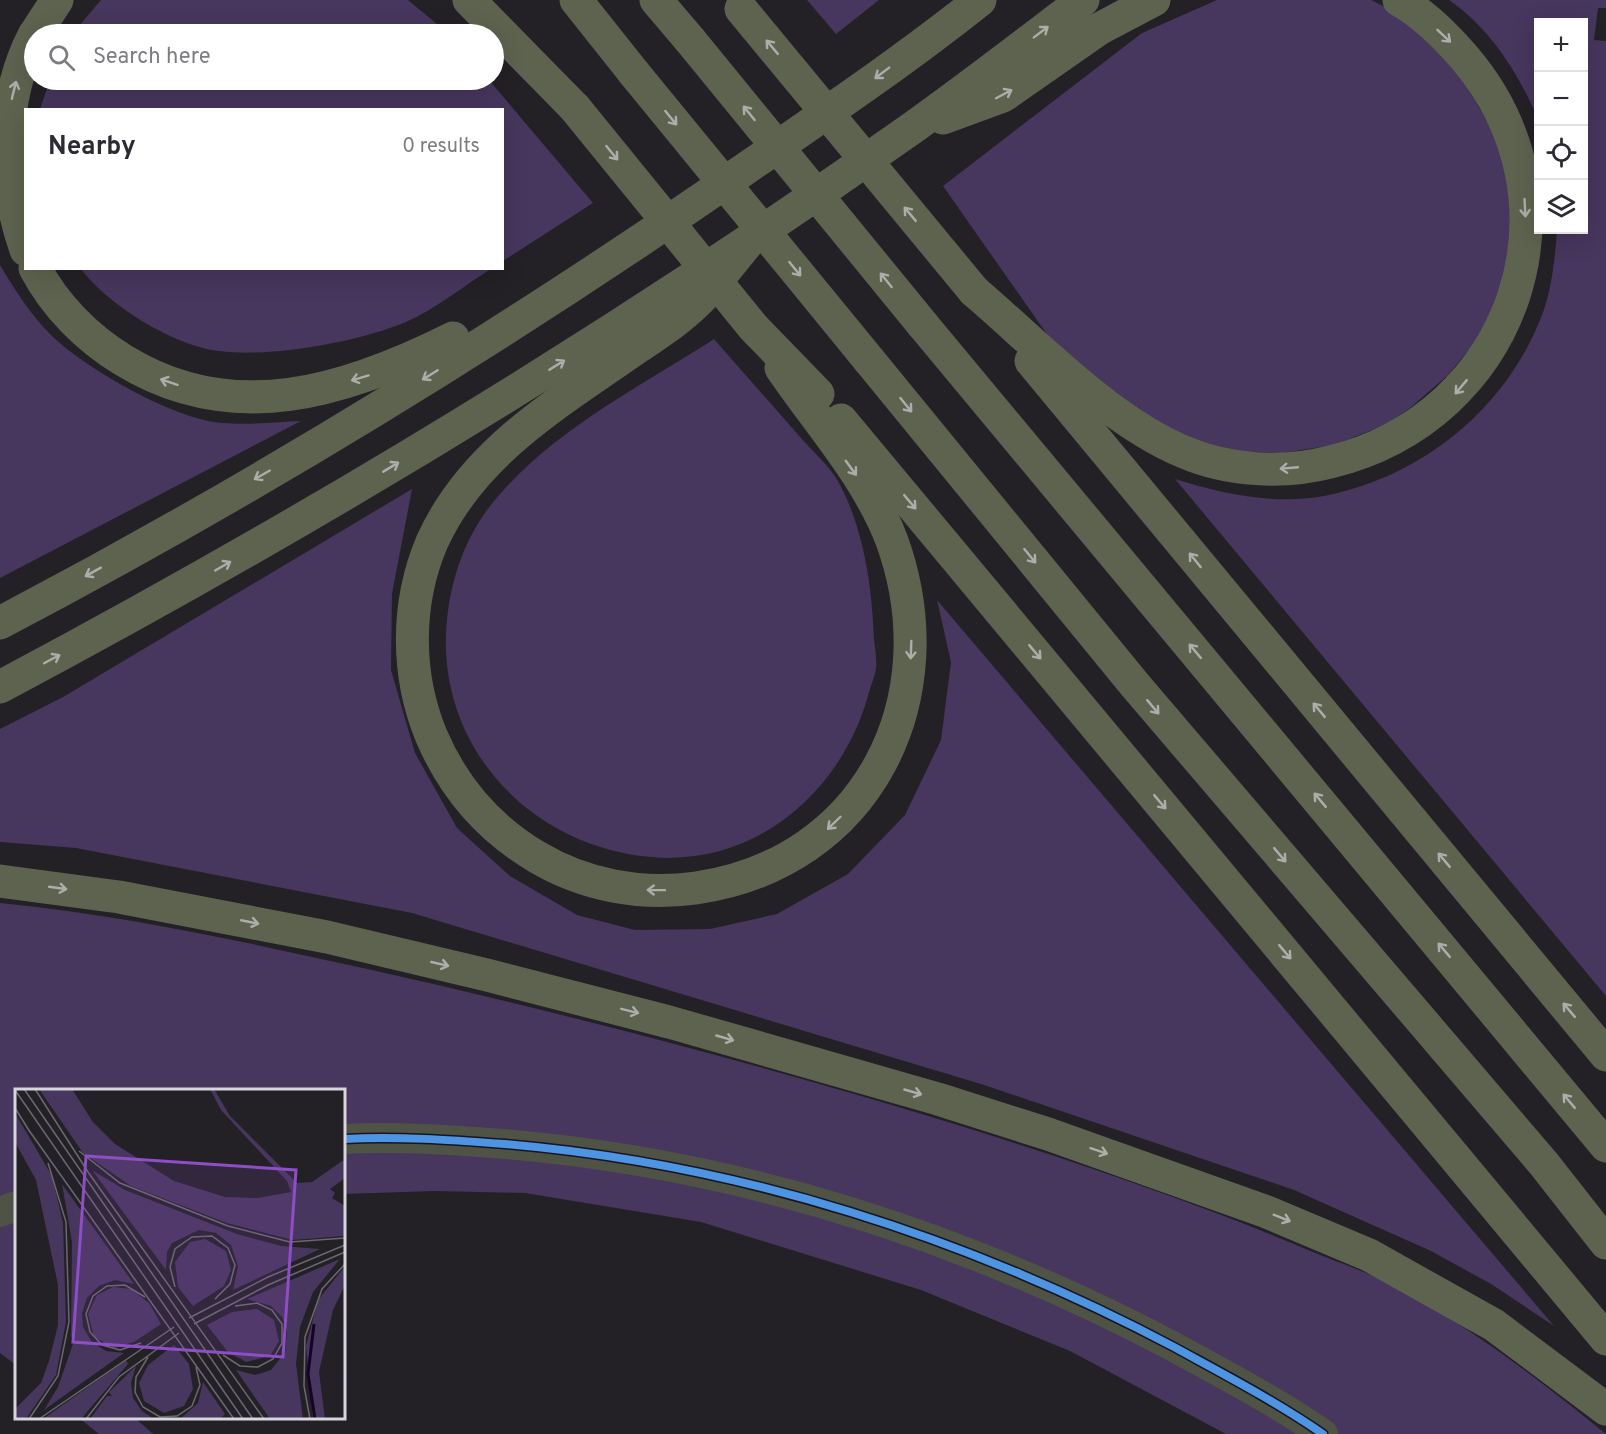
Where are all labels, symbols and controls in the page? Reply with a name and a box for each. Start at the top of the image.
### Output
map controls [1534,18,1588,234]
button: + [1534,18,1588,72]
search box [24,24,504,90]
one-way arrow [1033,25,1049,38]
one-way arrow [1437,29,1452,43]
one-way arrow [766,39,779,55]
icon: search [45,41,78,74]
text: Search here [93,44,211,71]
one-way arrow [875,67,891,79]
button: − [1534,72,1588,126]
one-way arrow [9,80,21,99]
one-way arrow [995,88,1012,100]
one-way arrow [742,106,756,121]
one-way arrow [665,110,678,126]
button: locate [1534,126,1588,180]
text: Nearby [48,131,136,164]
text: 0 results [402,134,480,160]
one-way arrow [605,145,618,161]
button: layers [1534,180,1588,234]
one-way arrow [1520,198,1531,218]
one-way arrow [903,207,917,222]
one-way arrow [788,261,802,276]
one-way arrow [879,272,892,288]
one-way arrow [548,359,565,371]
one-way arrow [422,369,438,381]
one-way arrow [351,373,370,384]
one-way arrow [160,376,179,387]
one-way arrow [1455,379,1468,395]
one-way arrow [900,397,913,413]
one-way arrow [845,459,858,475]
one-way arrow [382,461,399,473]
one-way arrow [1280,463,1300,474]
one-way arrow [254,469,271,481]
one-way arrow [904,494,917,510]
one-way arrow [1023,548,1036,564]
one-way arrow [1189,552,1202,568]
one-way arrow [214,559,231,571]
one-way arrow [85,566,102,578]
one-way arrow [906,639,917,659]
one-way arrow [1189,643,1202,659]
one-way arrow [1029,644,1042,660]
one-way arrow [42,653,60,665]
one-way arrow [1147,699,1160,715]
one-way arrow [1313,702,1326,718]
one-way arrow [1313,793,1327,808]
one-way arrow [1154,794,1167,810]
one-way arrow [826,816,841,830]
one-way arrow [1273,847,1287,862]
one-way arrow [1437,853,1451,868]
one-way arrow [48,883,67,894]
one-way arrow [646,884,666,896]
one-way arrow [240,917,259,928]
one-way arrow [1438,943,1451,959]
one-way arrow [1279,944,1292,960]
one-way arrow [431,958,450,970]
one-way arrow [1562,1002,1575,1018]
one-way arrow [620,1006,639,1018]
one-way arrow [716,1033,735,1044]
one-way arrow [903,1087,922,1098]
inset map [15,1089,345,1419]
one-way arrow [1563,1093,1576,1109]
one-way arrow [1089,1146,1108,1157]
one-way arrow [1272,1213,1290,1224]

